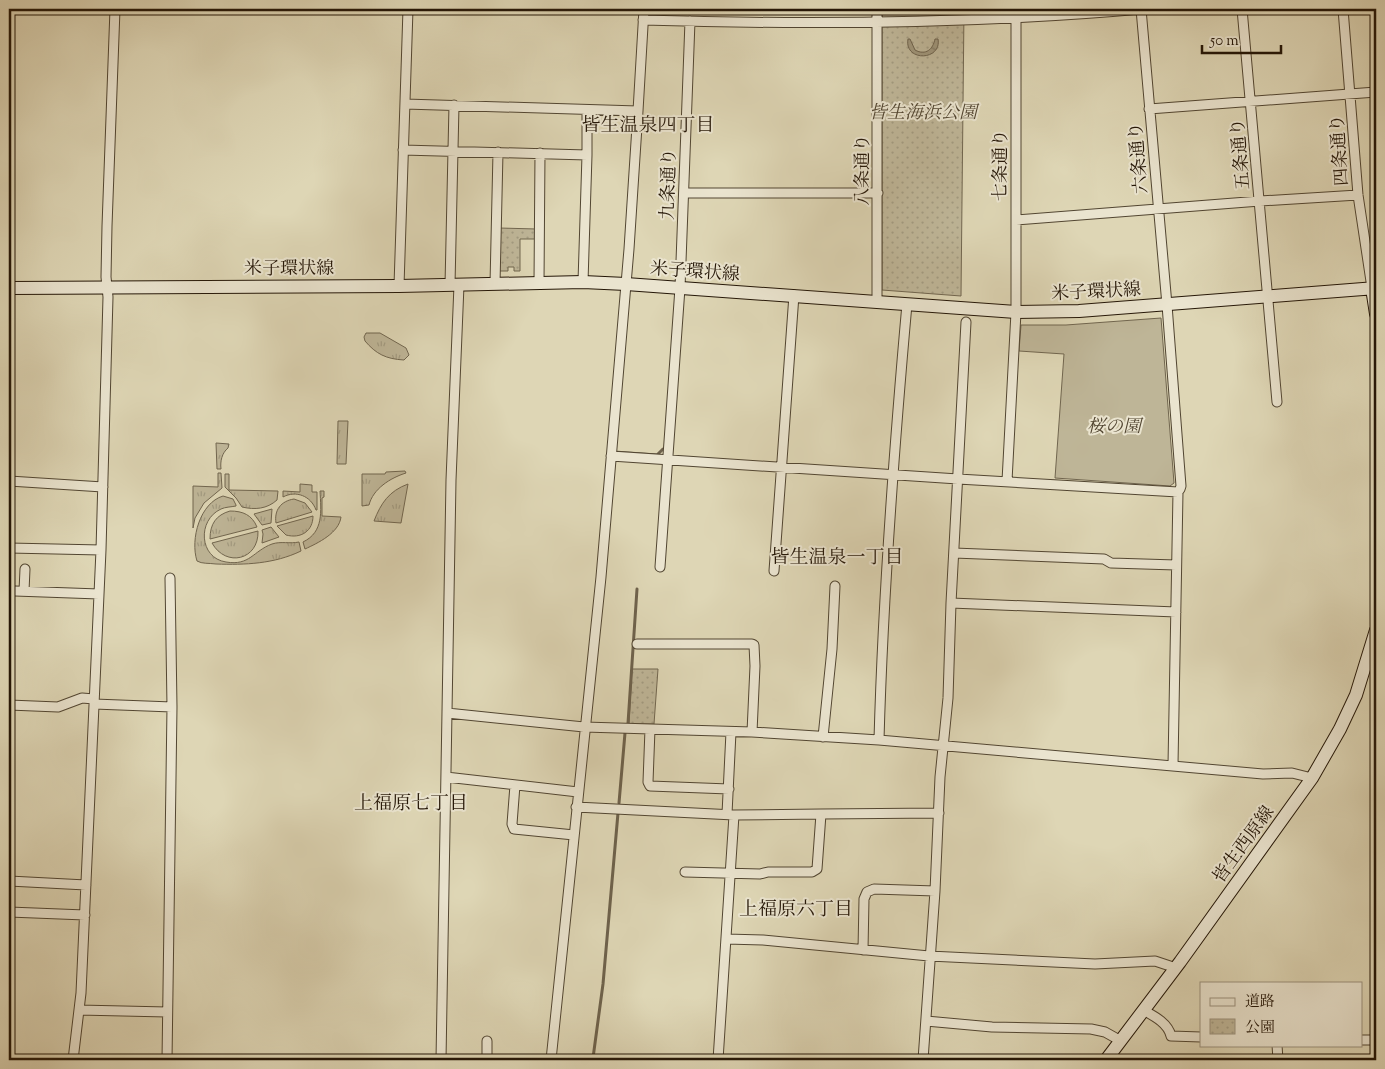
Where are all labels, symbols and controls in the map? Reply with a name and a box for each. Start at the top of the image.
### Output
scale bar [1202,22,1281,54]
text: 50 m [1209,31,1239,52]
park label: 皆生海浜公園 [869,101,980,127]
district label: 皆生温泉四丁目 [581,113,715,140]
street label: 四条通り [1326,113,1356,187]
street label: 五条通り [1226,117,1258,191]
street label: 六条通り [1124,121,1156,195]
street label: 七条通り [989,129,1015,201]
street label: 八条通り [851,134,877,206]
street label: 九条通り [656,148,684,221]
street label: 米子環状線 [244,257,334,283]
street label: 米子環状線 [649,257,741,289]
street label: 米子環状線 [1050,278,1142,308]
park label: 桜の園 [1087,415,1144,441]
district label: 皆生温泉一丁目 [770,545,904,572]
district label: 上福原七丁目 [354,791,468,818]
street label: 皆生西原線 [1208,801,1282,889]
district label: 上福原六丁目 [739,897,853,924]
legend [1200,982,1362,1046]
text: 道路 [1245,992,1275,1013]
text: 公園 [1245,1018,1275,1039]

